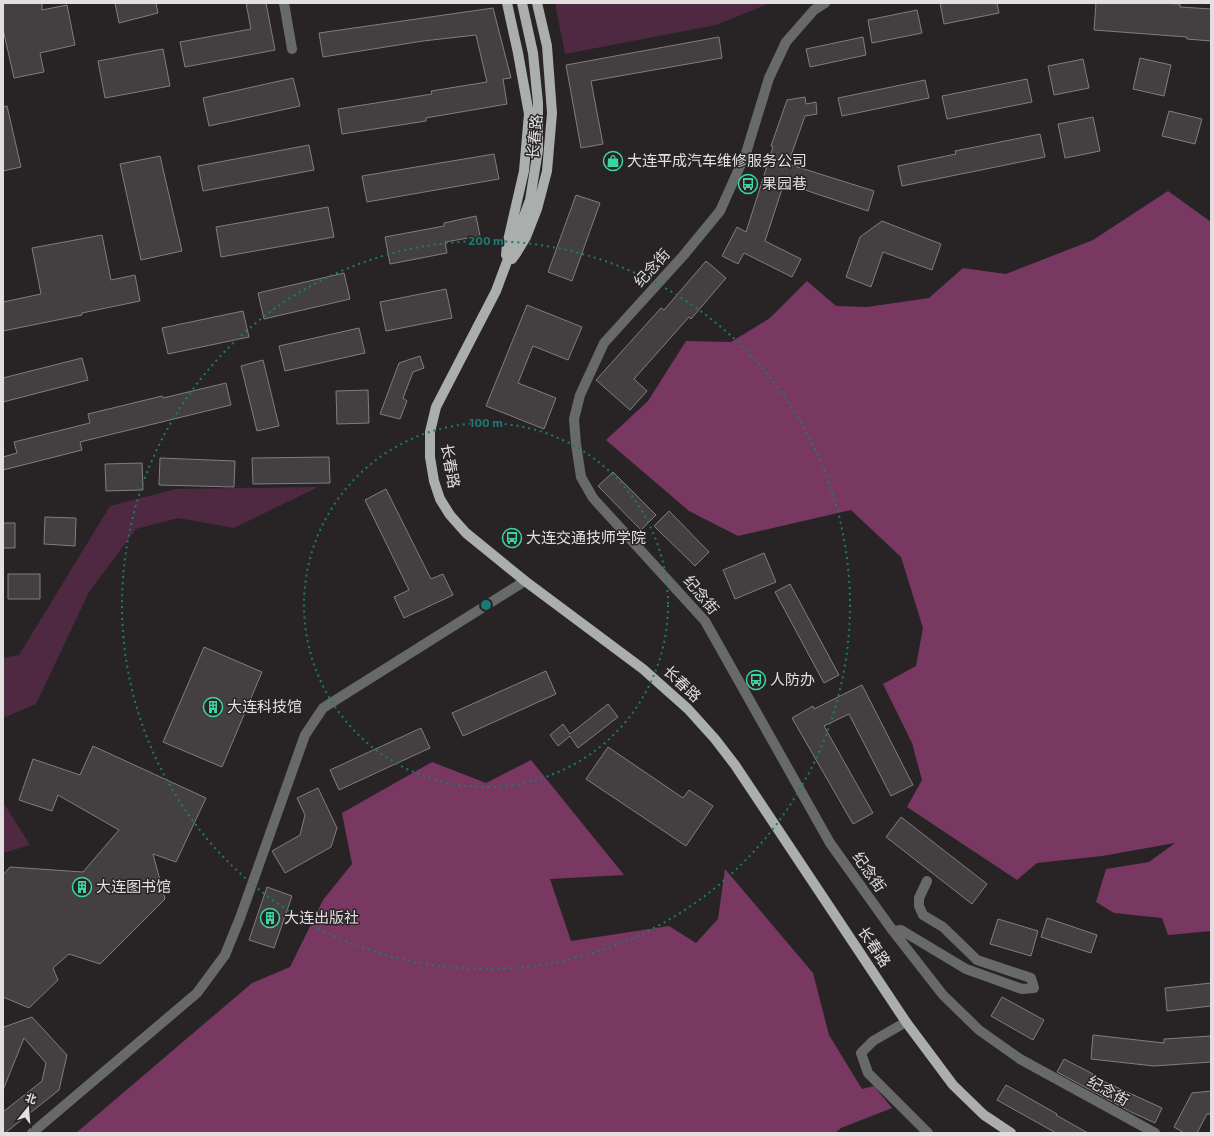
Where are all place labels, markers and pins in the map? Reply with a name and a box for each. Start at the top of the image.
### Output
shop icon: 大连平成汽车维修服务公司 [602,150,624,172]
place label: 大连平成汽车维修服务公司 [627,151,807,169]
bus stop icon: 果园巷 [737,173,759,195]
place label: 果园巷 [762,174,807,192]
bus stop icon: 大连交通技师学院 [501,527,523,549]
place label: 大连交通技师学院 [526,528,646,546]
centre of rings [479,598,493,612]
bus stop icon: 人防办 [745,669,767,691]
place label: 人防办 [770,670,815,688]
building icon: 大连科技馆 [202,696,224,718]
place label: 大连科技馆 [227,697,302,715]
building icon: 大连图书馆 [71,876,93,898]
place label: 大连图书馆 [96,877,171,895]
building icon: 大连出版社 [259,907,281,929]
place label: 大连出版社 [284,908,359,926]

